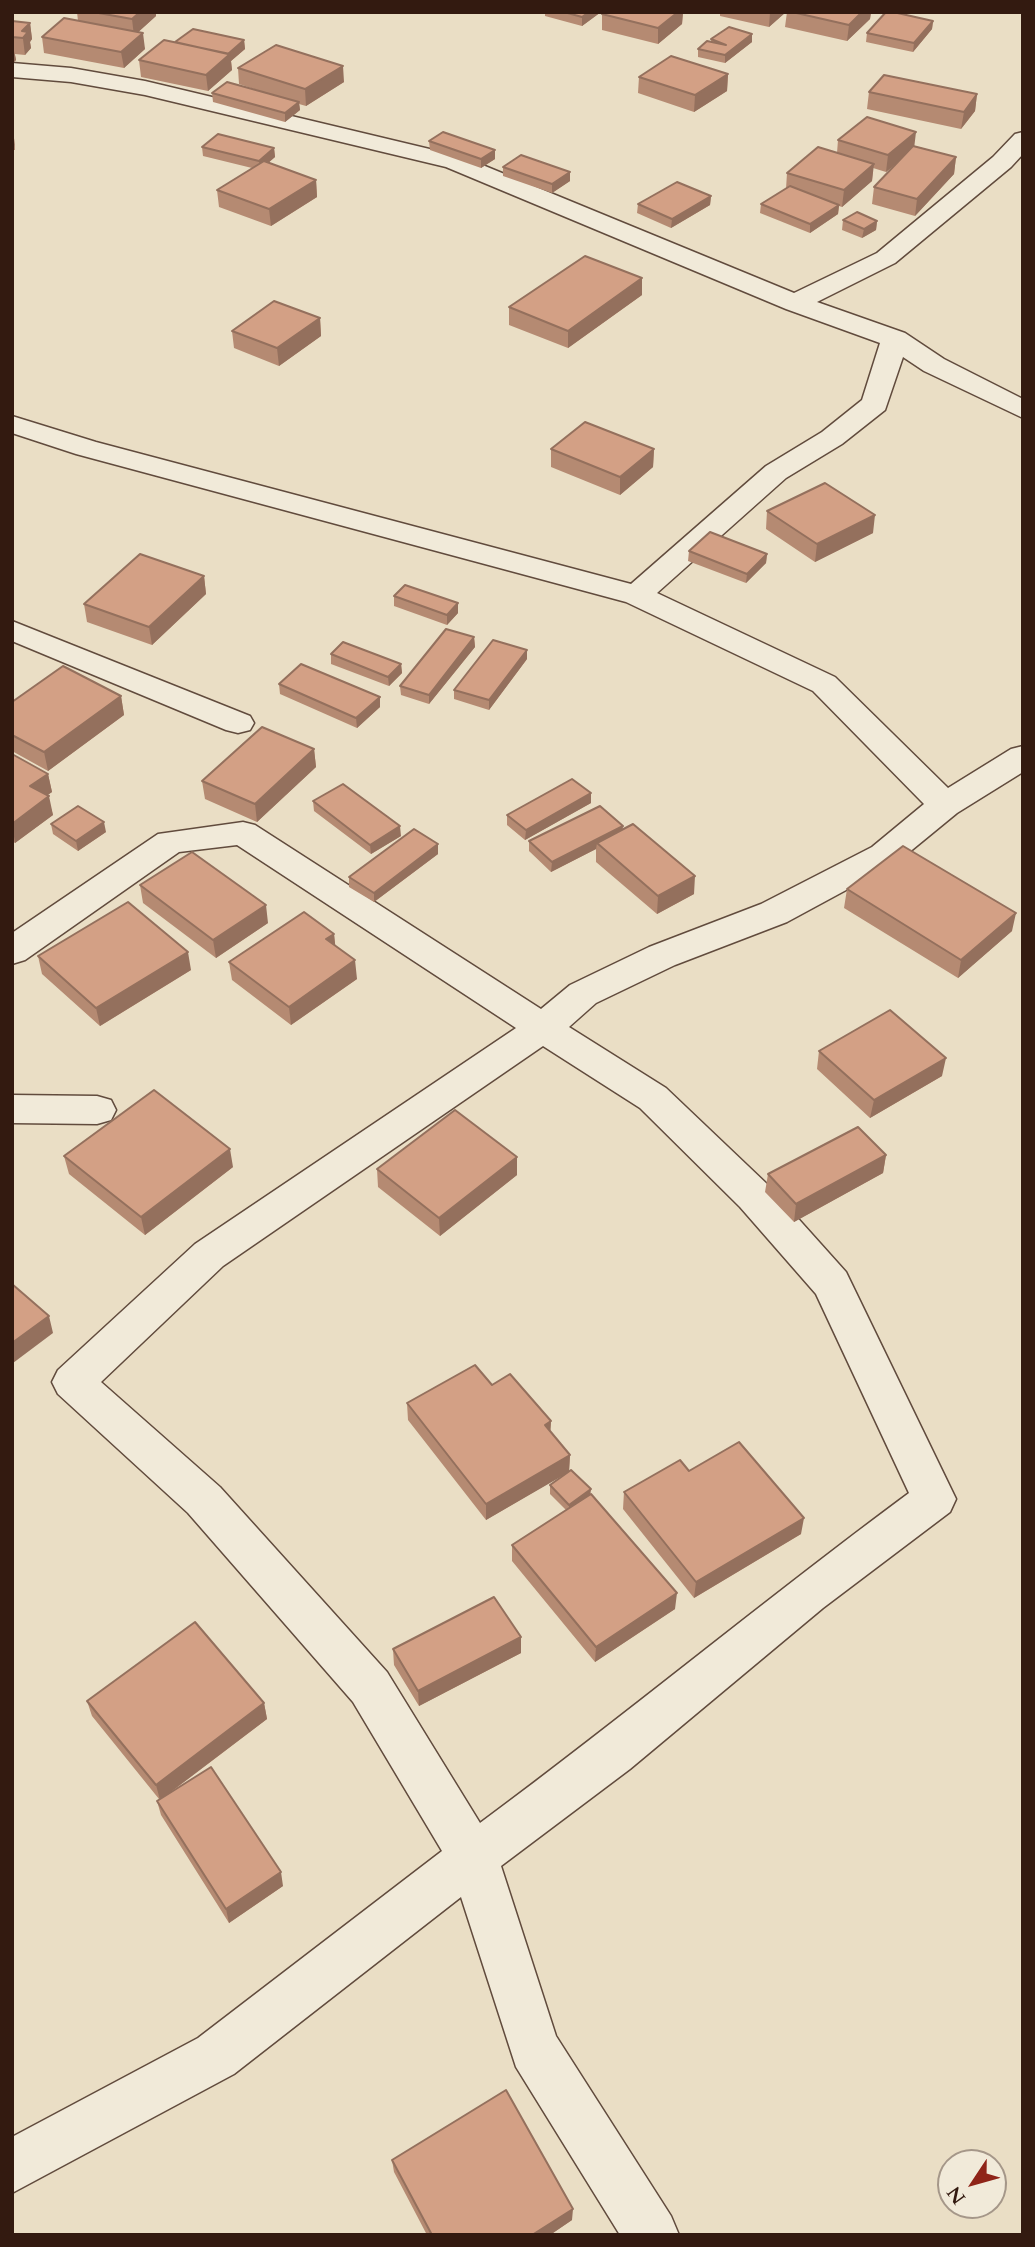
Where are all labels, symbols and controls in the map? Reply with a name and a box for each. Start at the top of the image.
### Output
north arrow [937,2149,1007,2219]
text: N [941,2181,972,2209]

